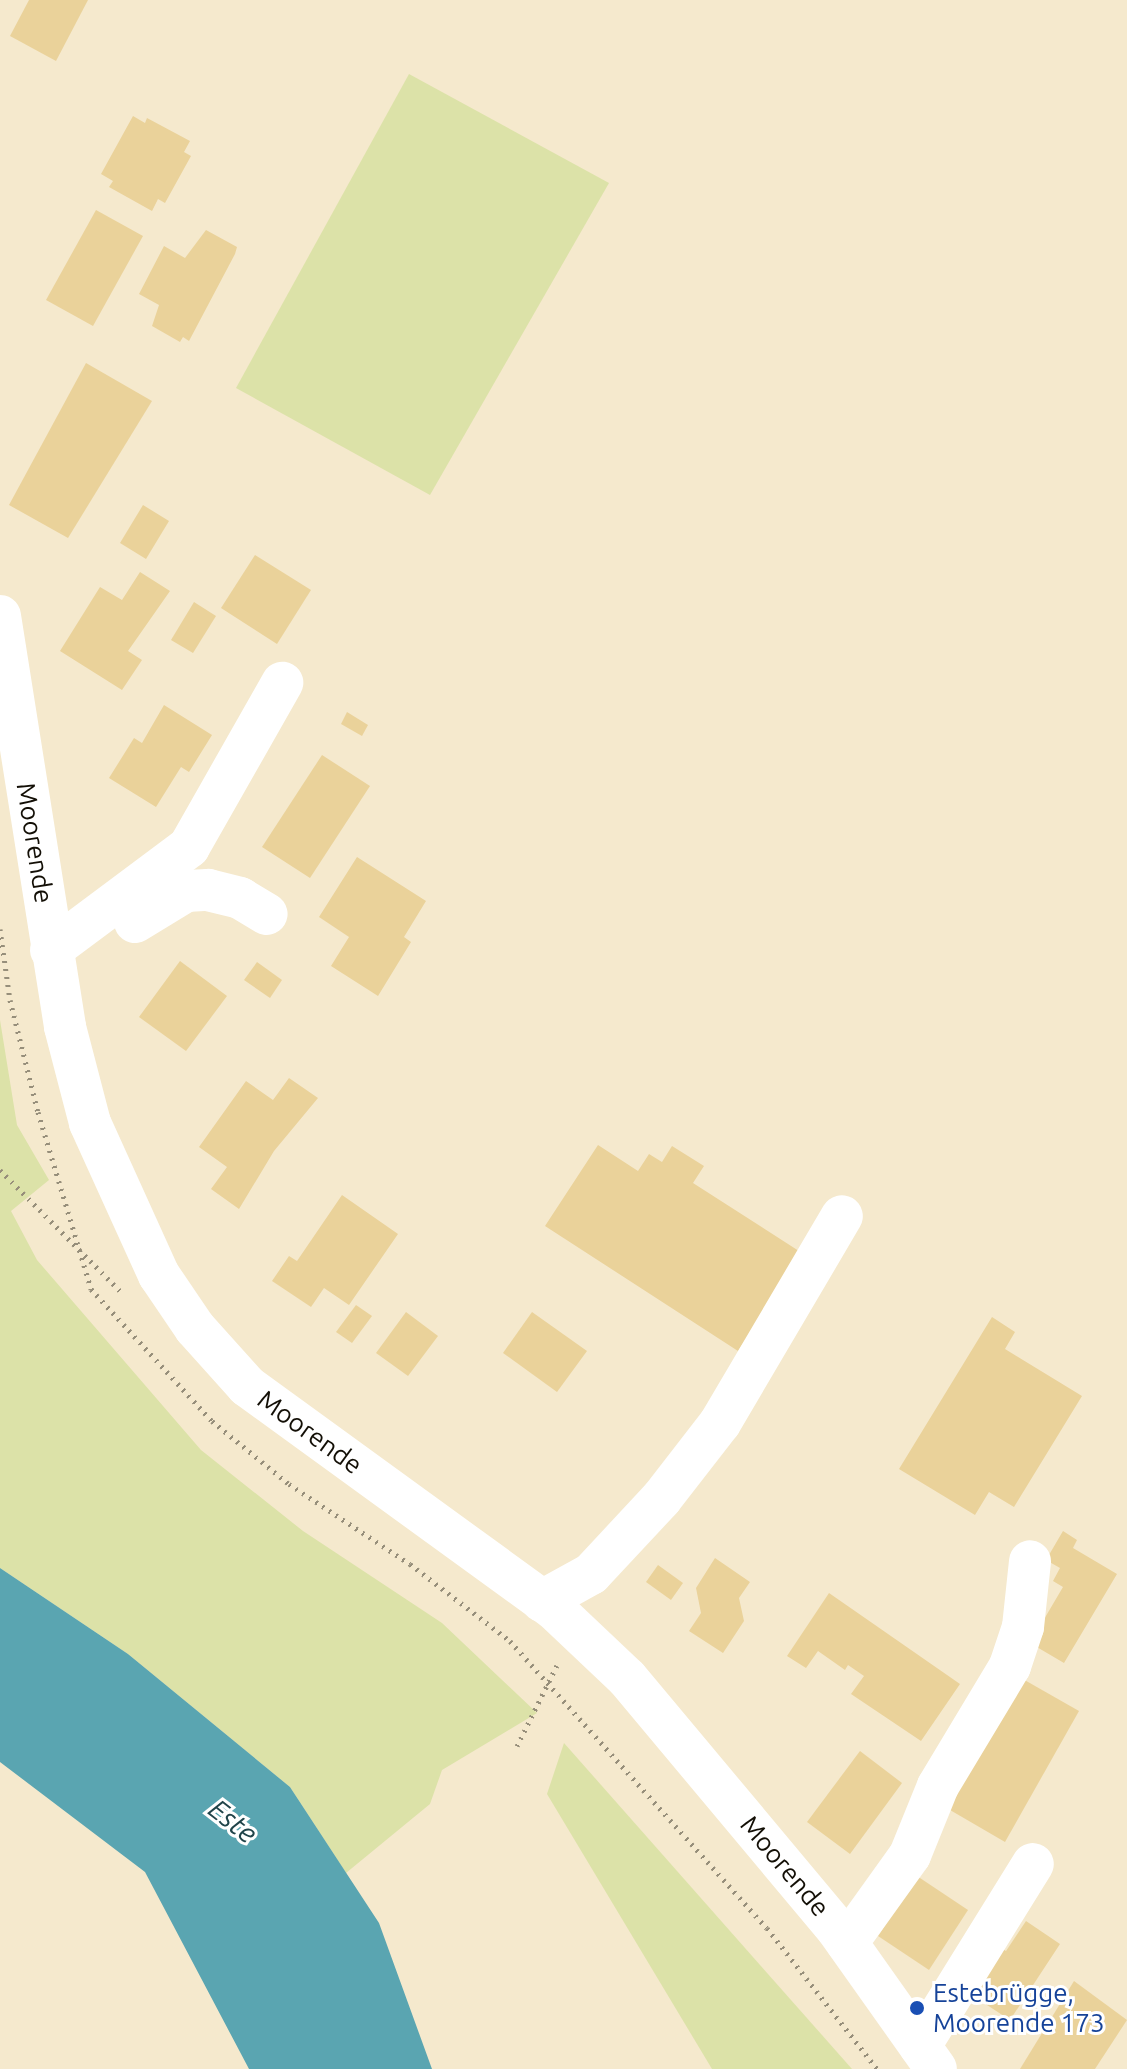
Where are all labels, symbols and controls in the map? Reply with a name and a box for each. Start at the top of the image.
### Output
street label: Moorende [10,781,60,905]
street label: Moorende [252,1384,368,1480]
water label: Este [202,1792,264,1850]
street label: Moorende [734,1809,836,1923]
place label: Estebrügge, Moorende 173 [933,1977,1105,2038]
marker: Estebrügge, Moorende 173 [908,1999,926,2017]

